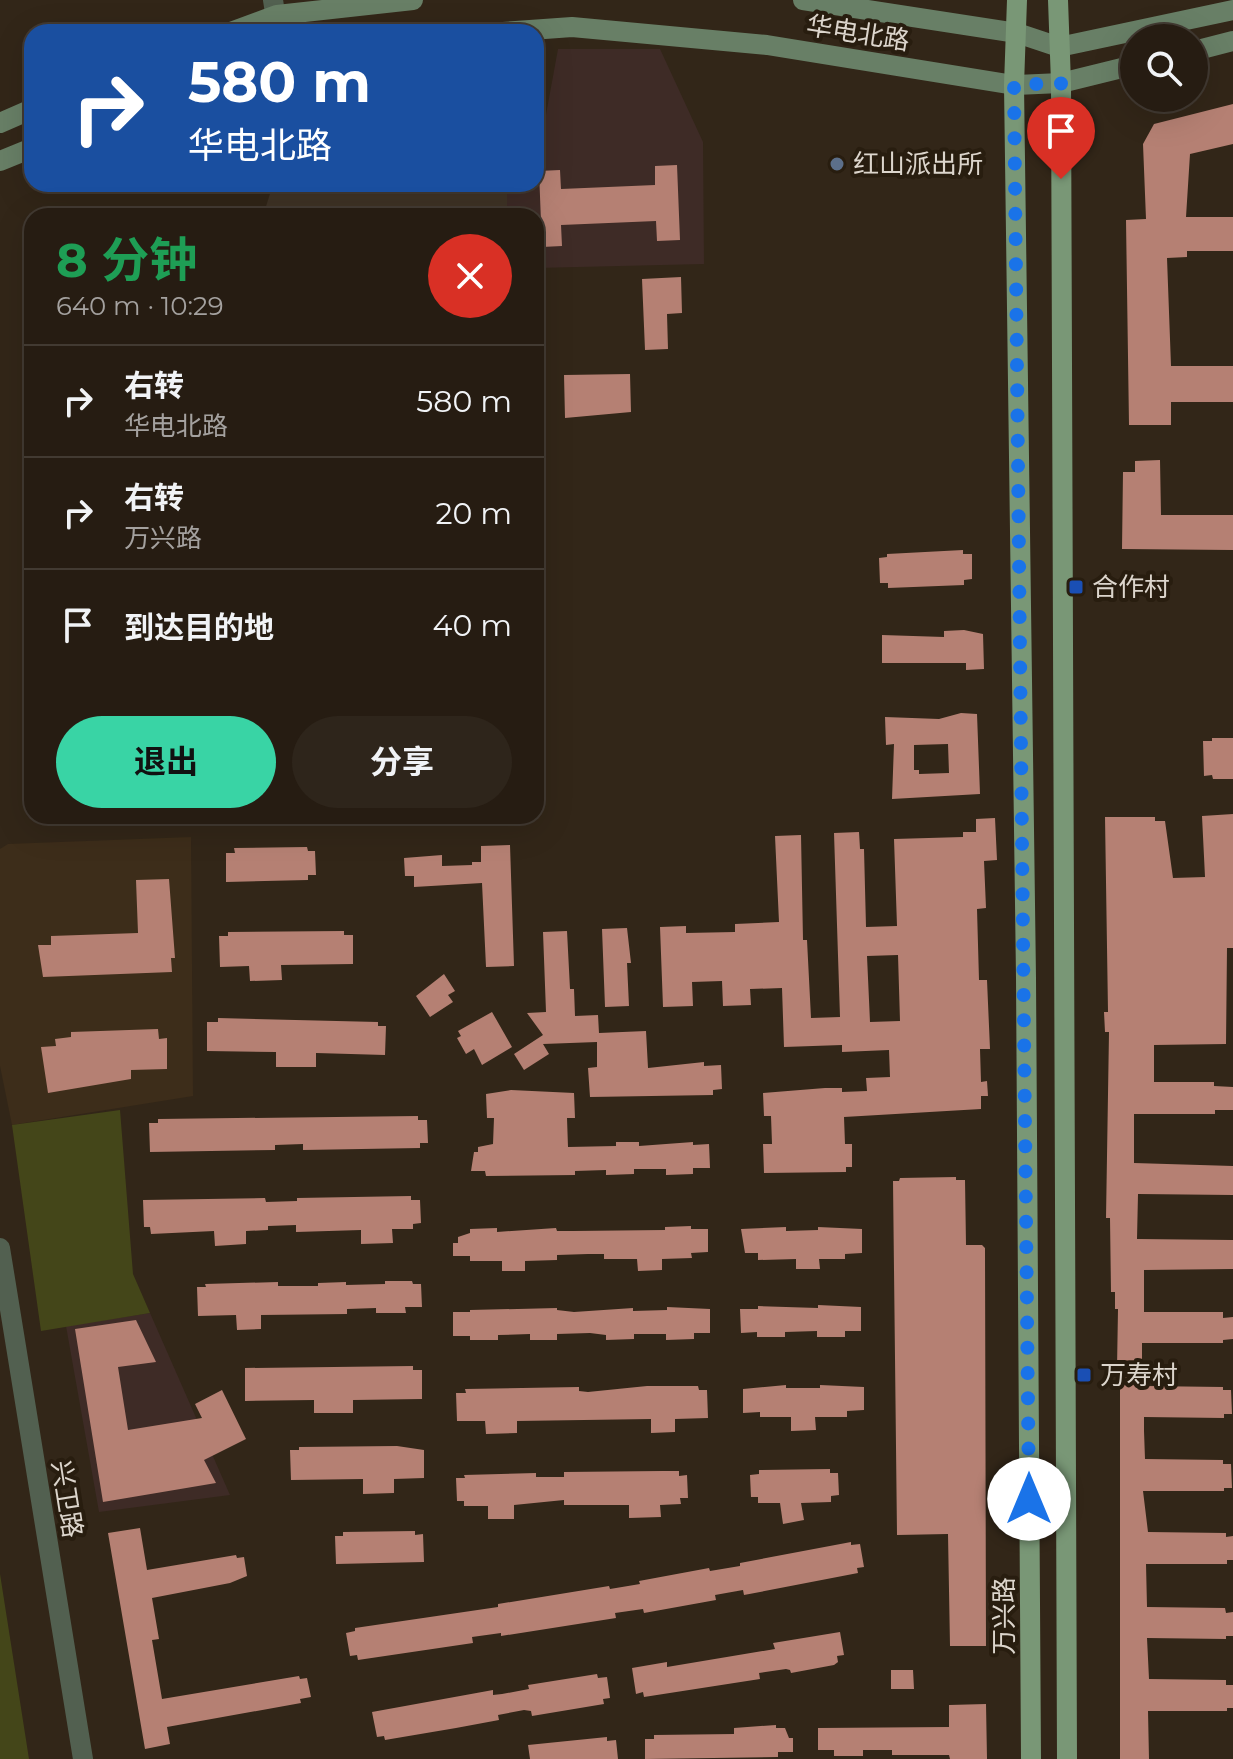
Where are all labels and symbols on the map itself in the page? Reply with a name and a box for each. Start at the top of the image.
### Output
street label: 华电北路 [804,9,912,57]
pin [1027,97,1095,179]
place label: 红山派出所 [853,148,983,180]
marker: 红山派出所 [828,155,846,173]
place label: 合作村 [1092,571,1170,603]
marker: 合作村 [1067,578,1085,596]
place label: 万寿村 [1100,1359,1178,1391]
marker: 万寿村 [1075,1366,1093,1384]
position arrow [987,1457,1071,1541]
street label: 兴卫路 [45,1458,89,1540]
street label: 万兴路 [988,1577,1020,1655]

